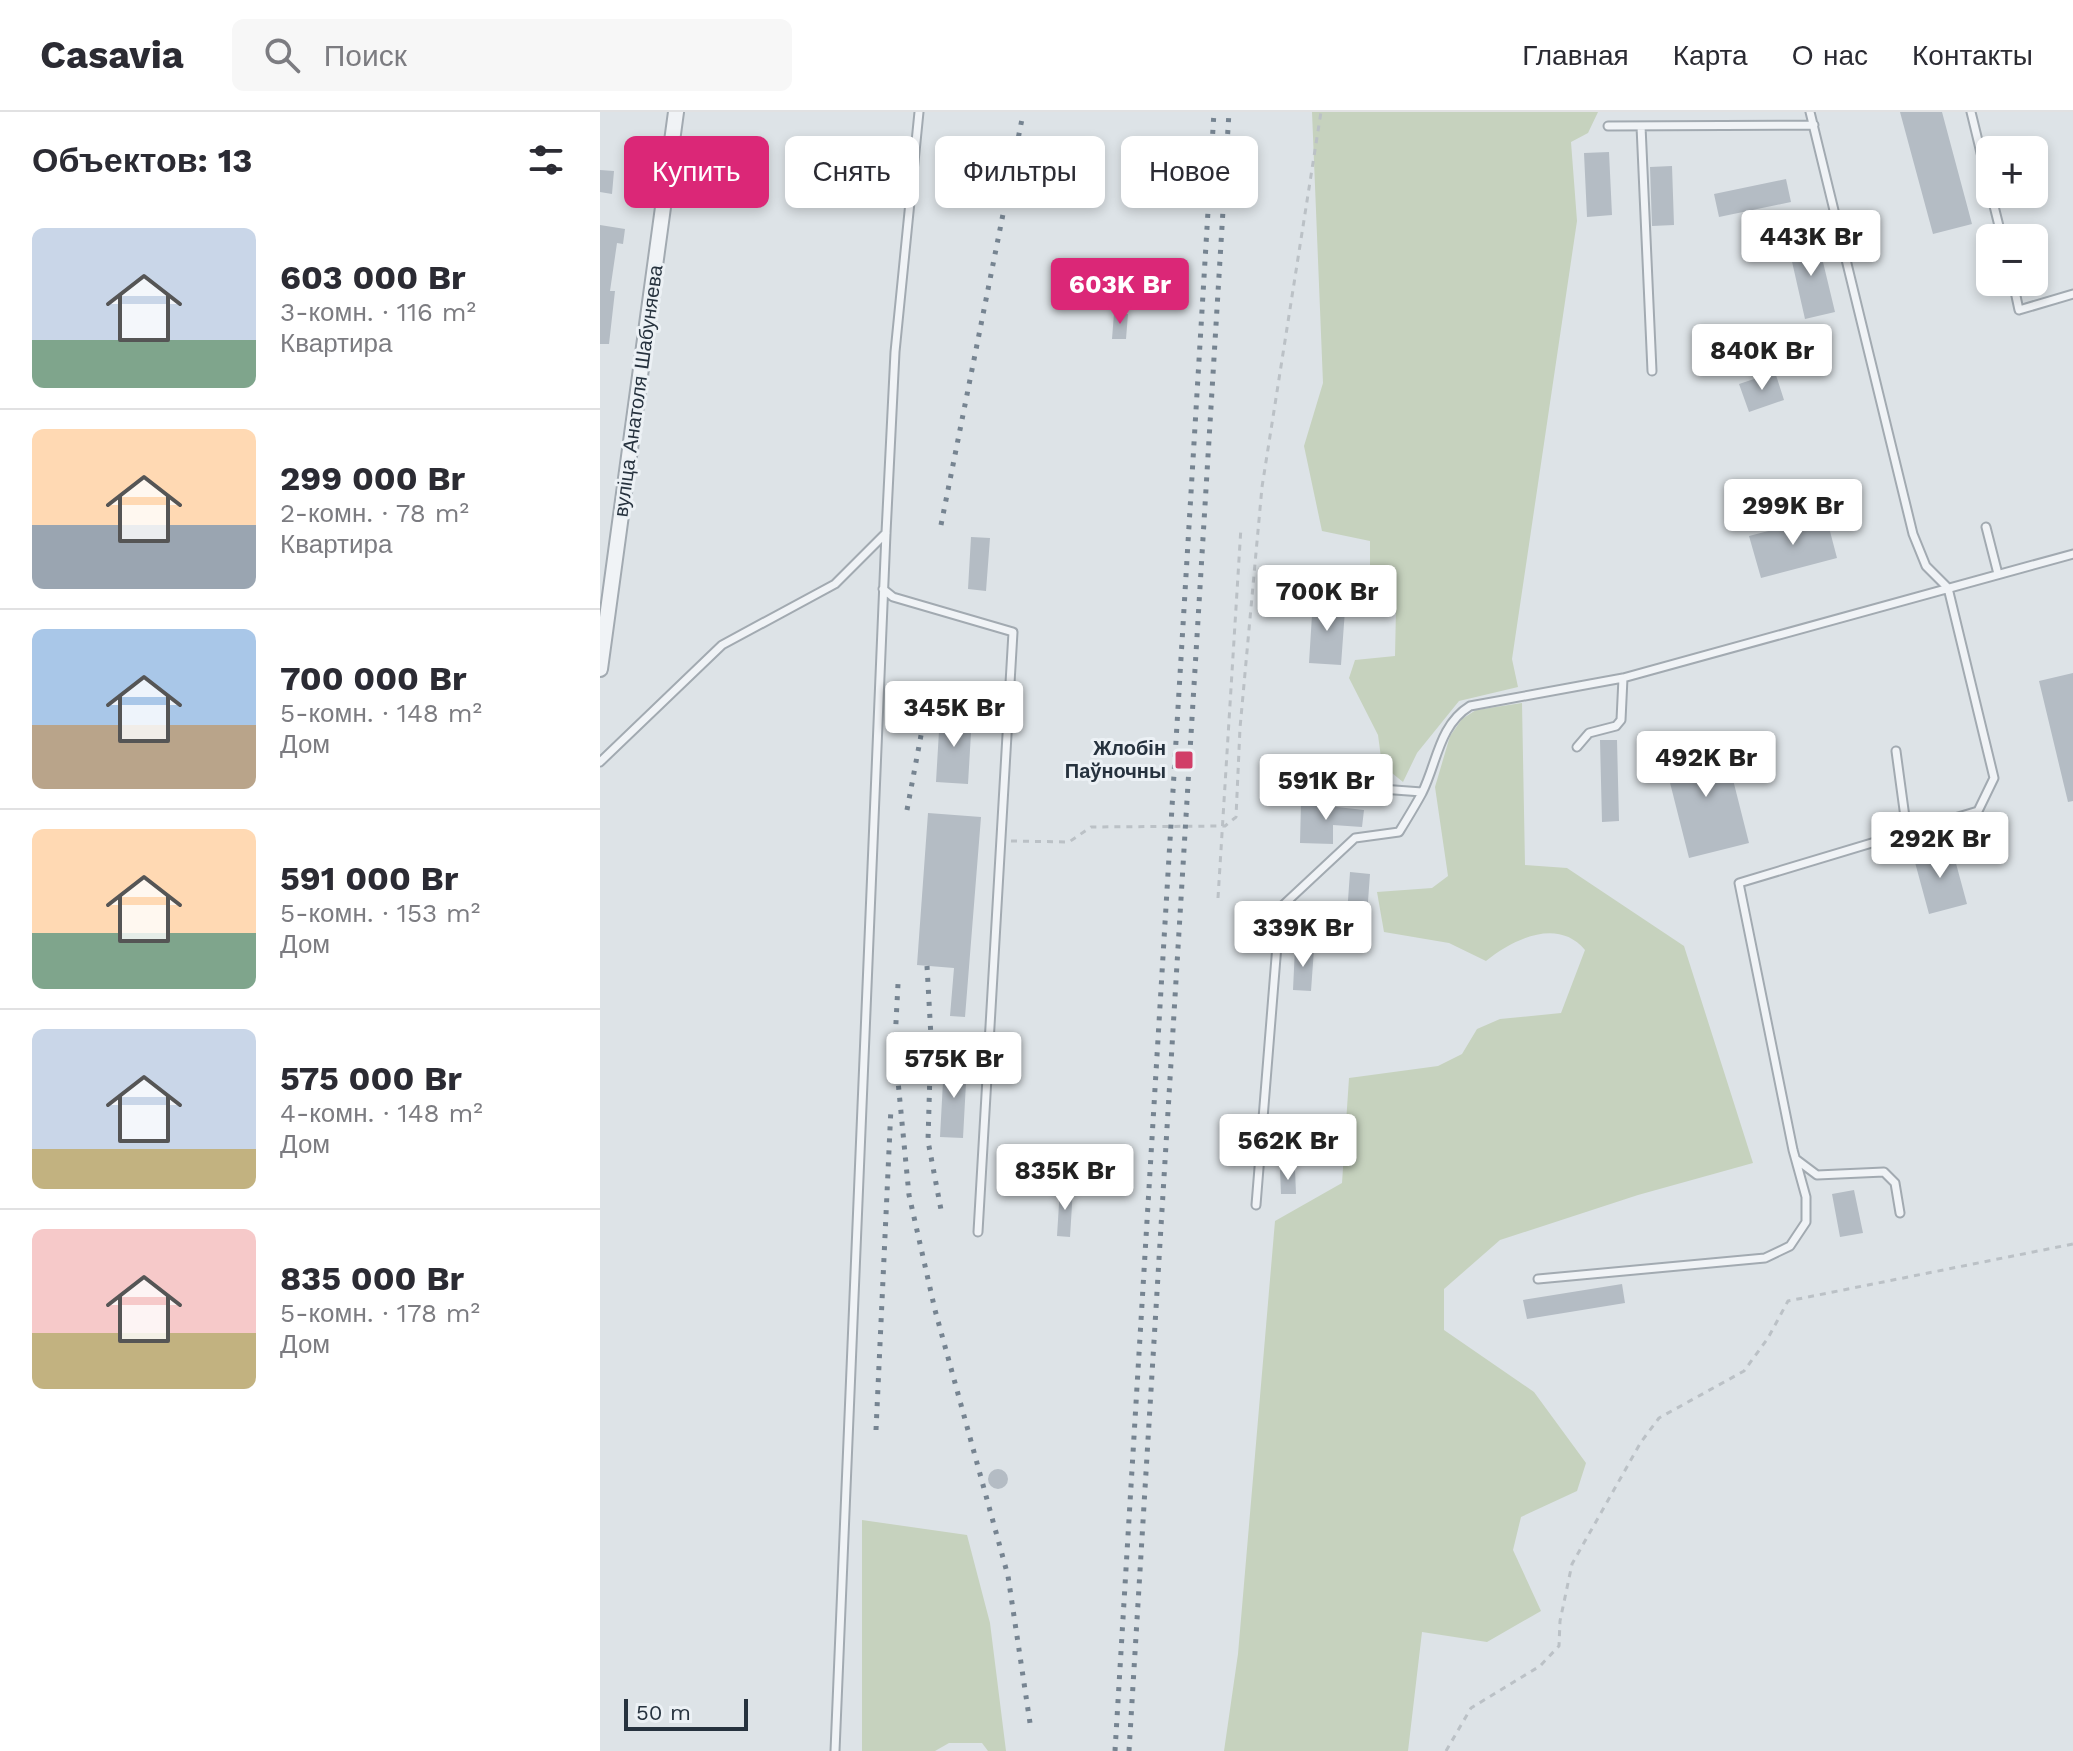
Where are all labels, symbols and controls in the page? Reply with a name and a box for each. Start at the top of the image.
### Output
search box [232,19,792,91]
text: Casavia [40,33,184,77]
icon: search [260,33,304,77]
text: Поиск [324,38,407,73]
text: Главная [1522,39,1629,72]
text: Карта [1673,39,1748,72]
text: О нас [1792,39,1868,72]
text: Контакты [1912,39,2033,72]
chip: Купить [624,136,769,208]
chip: Снять [785,136,919,208]
chip: Фильтры [935,136,1105,208]
chip: Новое [1121,136,1258,208]
map controls [1976,136,2048,296]
button: + [1976,136,2048,208]
icon: filters [524,138,568,182]
text: Объектов: 13 [32,140,253,180]
pin: 443K Br [1737,210,1885,278]
text: 443K Br [1759,221,1863,251]
button: − [1976,224,2048,296]
text: 603 000 Br [280,257,466,297]
pin: 603K Br [1046,258,1194,326]
icon: home [96,260,192,356]
street label: вуліца Анатоля Шабуняева [608,263,668,519]
text: 603K Br [1069,269,1171,299]
text: 3-комн. · 116 m² [280,297,476,327]
pin: 840K Br [1688,324,1836,392]
text: Квартира [280,328,392,358]
text: 840K Br [1710,335,1814,365]
text: 299 000 Br [280,458,465,498]
icon: home [96,461,192,557]
pin: 299K Br [1719,479,1867,547]
text: 299K Br [1742,490,1844,520]
text: 2-комн. · 78 m² [280,498,469,528]
text: Квартира [280,529,392,559]
pin: 700K Br [1253,565,1401,633]
text: 700K Br [1276,576,1378,606]
text: 700 000 Br [280,658,467,698]
icon: home [96,661,192,757]
pin: 345K Br [880,681,1028,749]
text: 345K Br [903,692,1005,722]
text: 5-комн. · 148 m² [280,698,482,728]
text: Дом [280,729,330,759]
pin: 492K Br [1632,731,1780,799]
place label: Жлобін Паўночны [1065,736,1166,783]
text: 492K Br [1655,742,1757,772]
marker: Жлобін Паўночны [1173,749,1195,771]
pin: 591K Br [1252,754,1400,822]
text: 591K Br [1278,765,1374,795]
pin: 292K Br [1866,812,2014,880]
text: 292K Br [1889,823,1991,853]
text: 591 000 Br [280,858,458,898]
icon: home [96,861,192,957]
text: 5-комн. · 153 m² [280,898,480,928]
pin: 339K Br [1229,901,1377,969]
text: 339K Br [1252,912,1354,942]
text: Дом [280,929,330,959]
pin: 575K Br [880,1032,1028,1100]
text: 575K Br [904,1043,1004,1073]
text: 575 000 Br [280,1058,462,1098]
icon: home [96,1061,192,1157]
text: 4-комн. · 148 m² [280,1098,483,1128]
pin: 562K Br [1214,1114,1362,1182]
text: 562K Br [1238,1125,1338,1155]
text: Дом [280,1129,330,1159]
pin: 835K Br [991,1144,1139,1212]
text: 835K Br [1015,1155,1115,1185]
text: 835 000 Br [280,1258,464,1298]
icon: home [96,1261,192,1357]
text: 5-комн. · 178 m² [280,1298,480,1328]
text: Дом [280,1329,330,1359]
scale bar [624,1695,748,1731]
text: 50 m [636,1700,691,1725]

